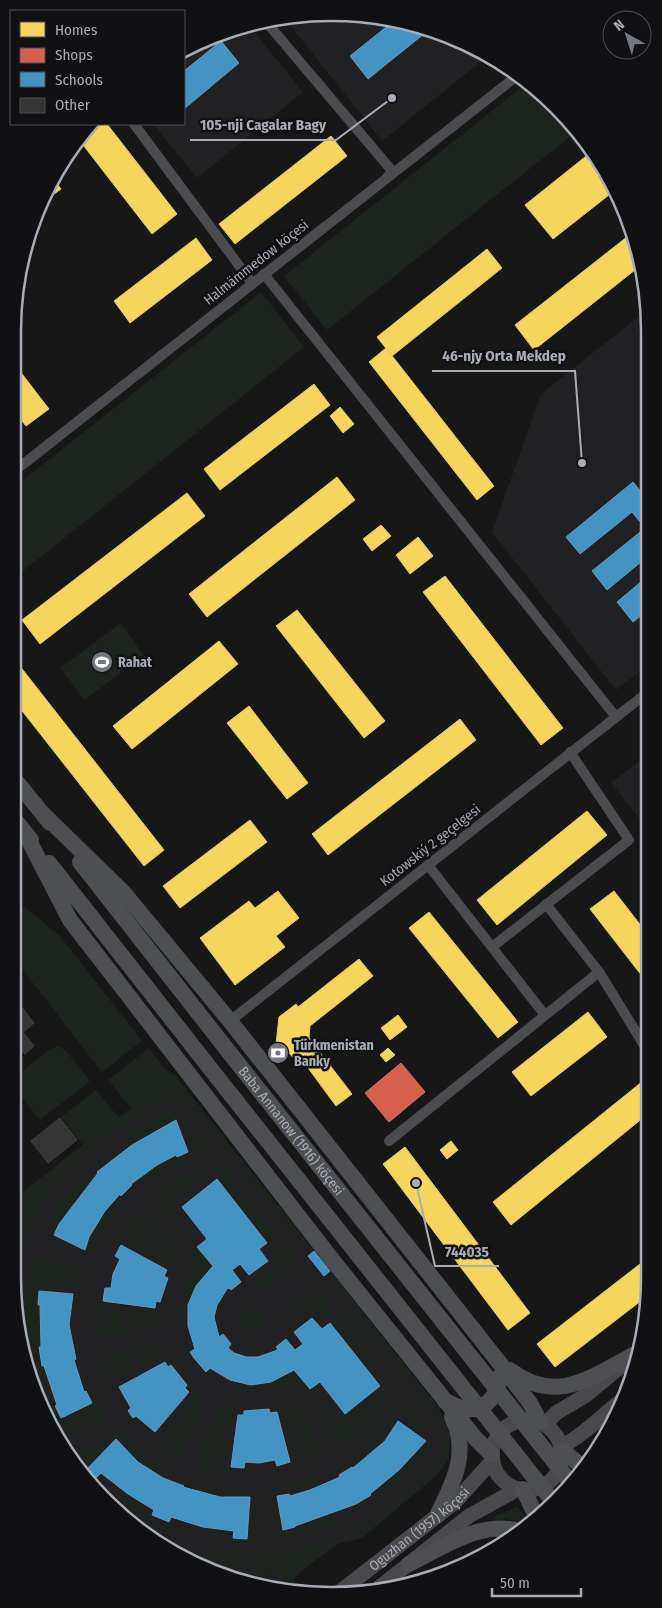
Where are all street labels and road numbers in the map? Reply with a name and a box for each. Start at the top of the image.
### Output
street label: Halmämmedow köçesi [201,216,312,309]
street label: Kotowskiý 2 geçelgesi [377,801,484,890]
street label: Baba Annanow (1916) köçesi [235,1063,347,1199]
street label: Oguzhan (1957) köçesi [366,1484,473,1575]

